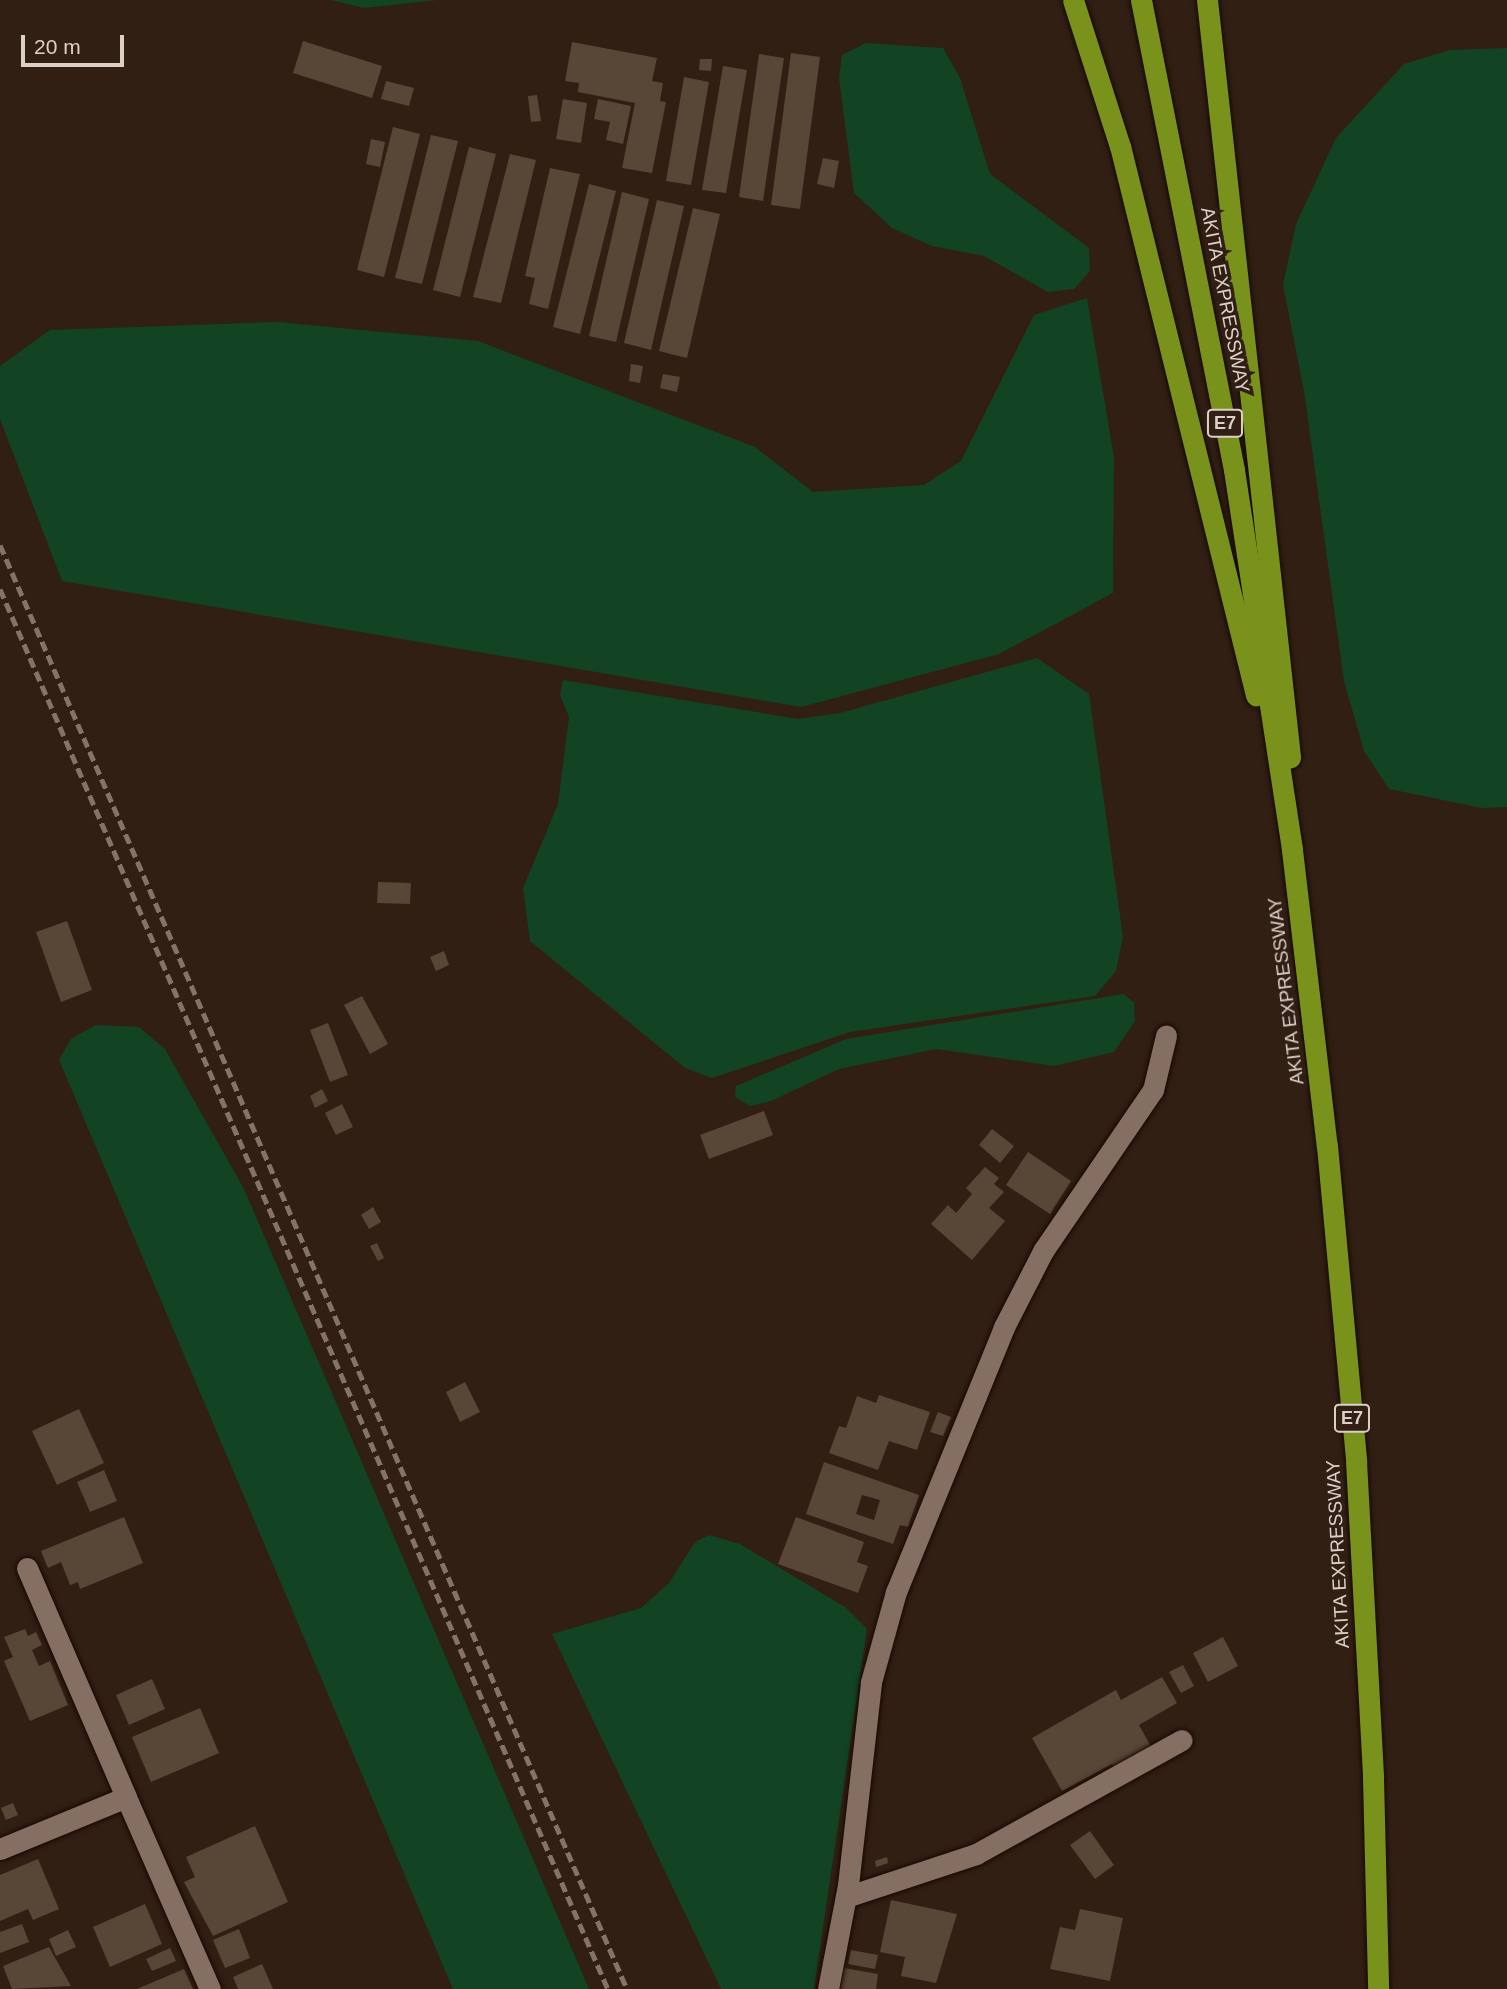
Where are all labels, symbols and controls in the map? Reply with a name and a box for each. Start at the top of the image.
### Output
scale bar [24,21,128,65]
text: 20 m [34,35,81,58]
street label: AKITA EXPRESSWAY [1196,205,1254,395]
road number: E7 [1206,408,1244,438]
street label: AKITA EXPRESSWAY [1263,895,1309,1087]
road number: E7 [1333,1404,1371,1433]
street label: AKITA EXPRESSWAY [1322,1459,1354,1649]

